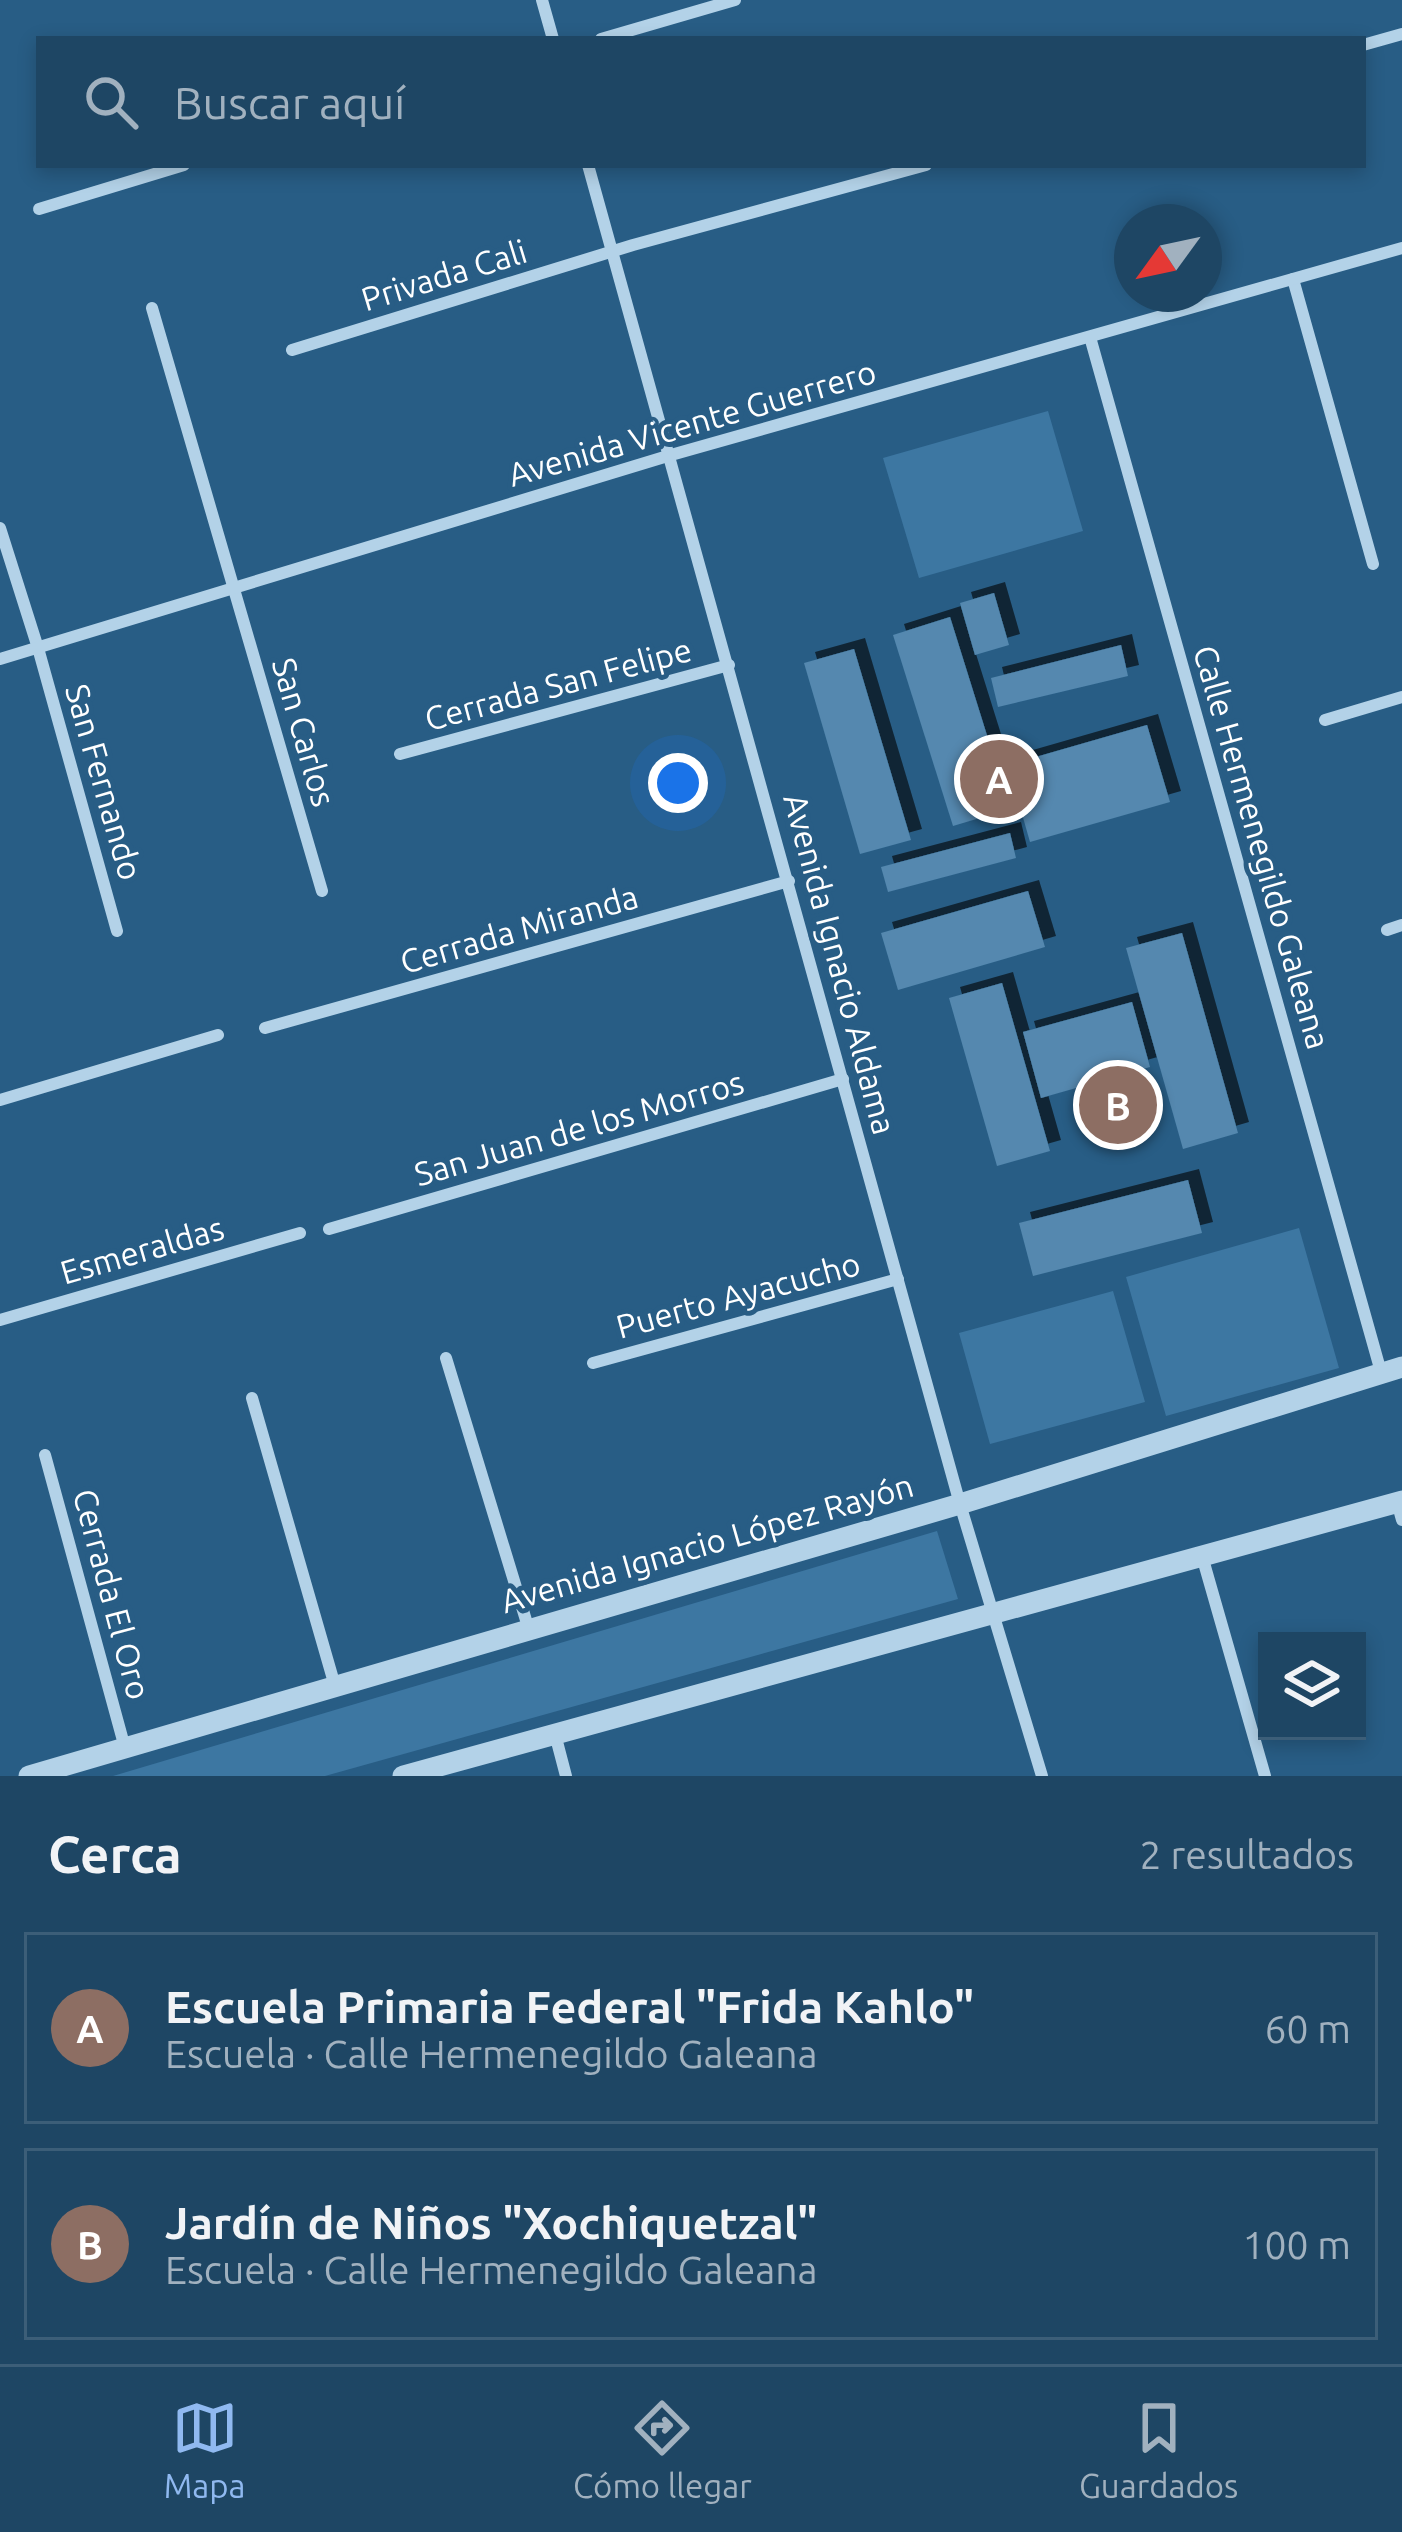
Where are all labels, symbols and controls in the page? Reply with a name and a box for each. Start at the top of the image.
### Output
search box [36,36,1366,168]
icon: search [78,69,144,135]
text: Buscar aquí [174,77,405,128]
north arrow [1114,204,1222,312]
street label: Privada Cali [357,232,531,317]
street label: Avenida Vicente Guerrero [504,352,880,493]
street label: Cerrada San Felipe [420,630,695,737]
street label: Calle Hermenegildo Galeana [1187,641,1338,1053]
street label: San Carlos [266,653,343,810]
street label: San Fernando [59,680,150,884]
pin: A [960,734,1038,824]
your location [648,753,708,813]
street label: Avenida Ignacio Aldama [777,789,904,1138]
street label: Cerrada Miranda [396,877,642,980]
pin: B [1079,1060,1157,1150]
street label: San Juan de los Morros [410,1063,748,1192]
street label: Esmeraldas [56,1209,228,1290]
street label: Puerto Ayacucho [612,1244,864,1345]
street label: Avenida Ignacio López Rayón [496,1466,917,1619]
street label: Cerrada El Oro [67,1485,158,1703]
map controls [1258,1632,1366,1740]
button: layers [1258,1632,1366,1740]
text: Cerca [48,1825,182,1883]
text: 2 resultados [1140,1833,1354,1876]
text: Escuela Primaria Federal "Frida Kahlo" [165,1981,974,2032]
text: A [76,2007,104,2050]
text: 60 m [1264,2007,1351,2050]
text: Escuela · Calle Hermenegildo Galeana [165,2032,818,2075]
text: Jardín de Niños "Xochiquetzal" [165,2197,818,2248]
text: B [77,2223,103,2266]
text: 100 m [1242,2223,1351,2266]
text: Escuela · Calle Hermenegildo Galeana [165,2248,818,2291]
tab: Mapa [164,2395,246,2504]
tab: Cómo llegar [573,2395,752,2504]
tab: Guardados [1079,2395,1238,2504]

